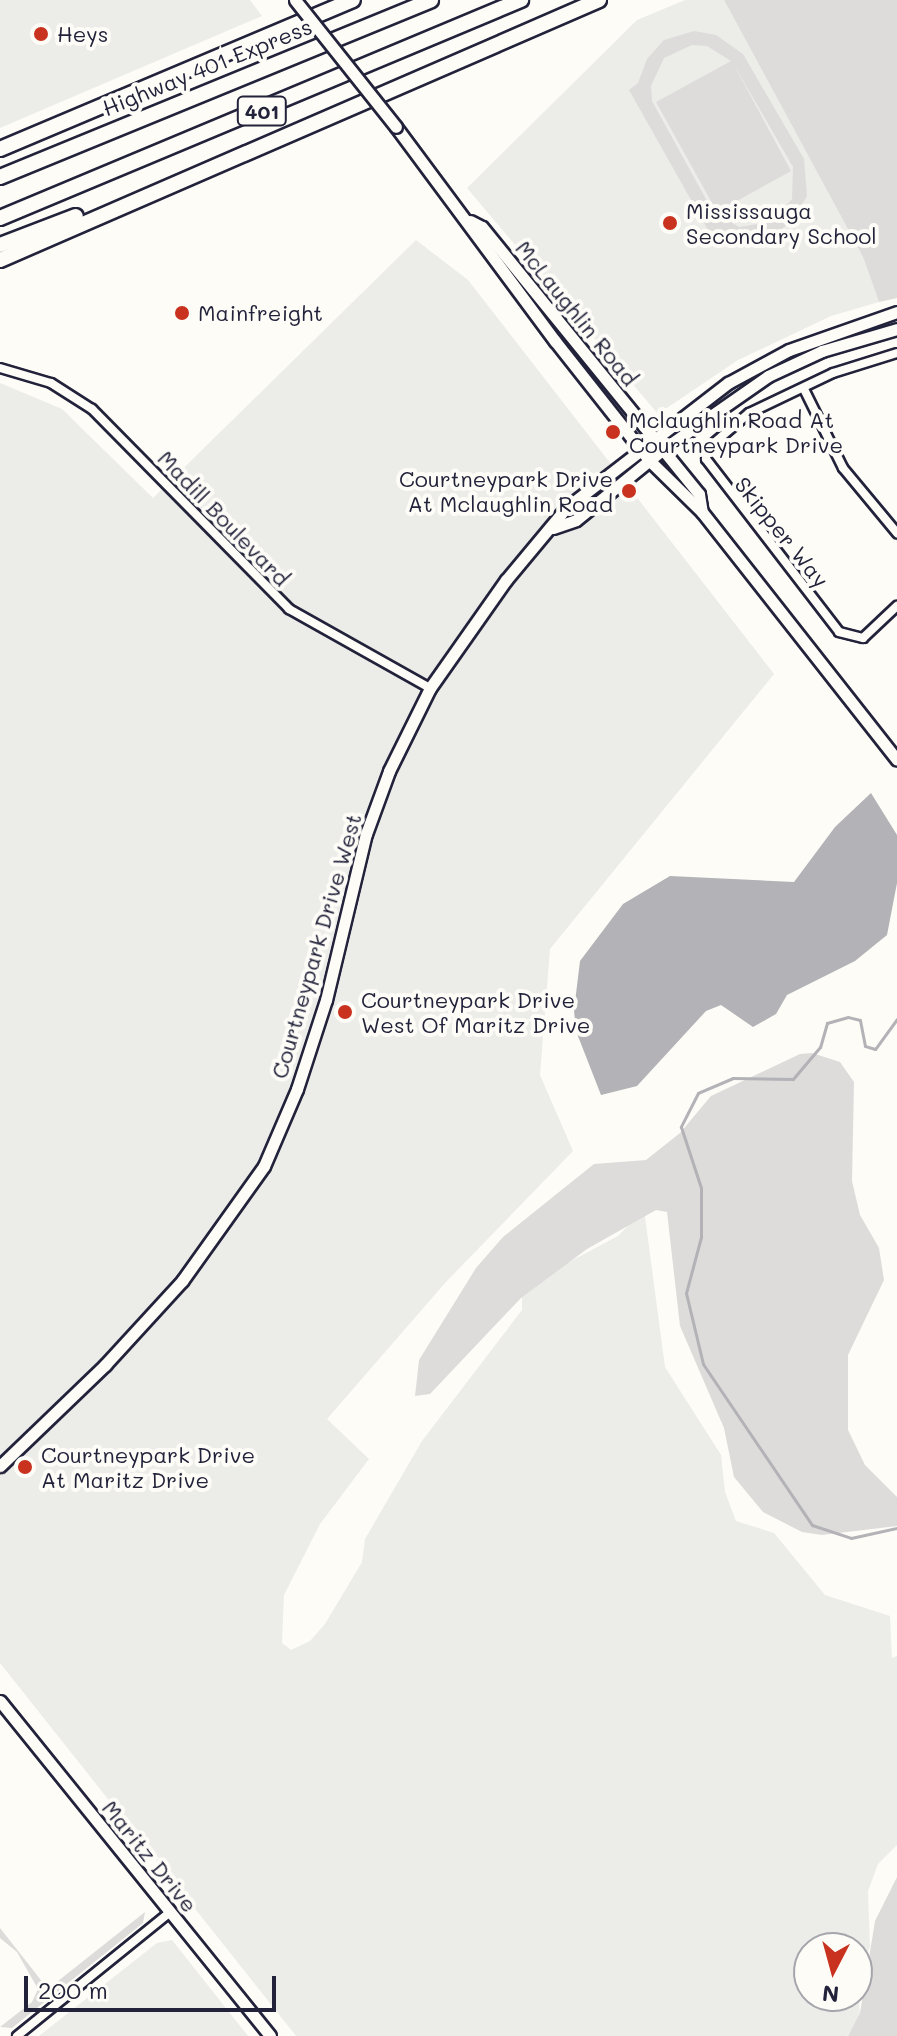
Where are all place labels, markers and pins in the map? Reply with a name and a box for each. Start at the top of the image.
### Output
place label: Heys [57,21,108,47]
marker: Heys [32,25,50,43]
place label: Mississauga Secondary School [686,197,877,248]
marker: Mississauga Secondary School [661,214,679,232]
place label: Mainfreight [198,300,323,326]
marker: Mainfreight [173,304,191,322]
place label: Mclaughlin Road At Courtneypark Drive [629,406,843,458]
marker: Mclaughlin Road At Courtneypark Drive [604,423,622,441]
place label: Courtneypark Drive At Mclaughlin Road [399,465,613,516]
marker: Courtneypark Drive At Mclaughlin Road [620,482,638,500]
place label: Courtneypark Drive West Of Maritz Drive [361,986,590,1038]
marker: Courtneypark Drive West Of Maritz Drive [336,1003,354,1021]
place label: Courtneypark Drive At Maritz Drive [41,1441,255,1492]
marker: Courtneypark Drive At Maritz Drive [16,1458,34,1476]

